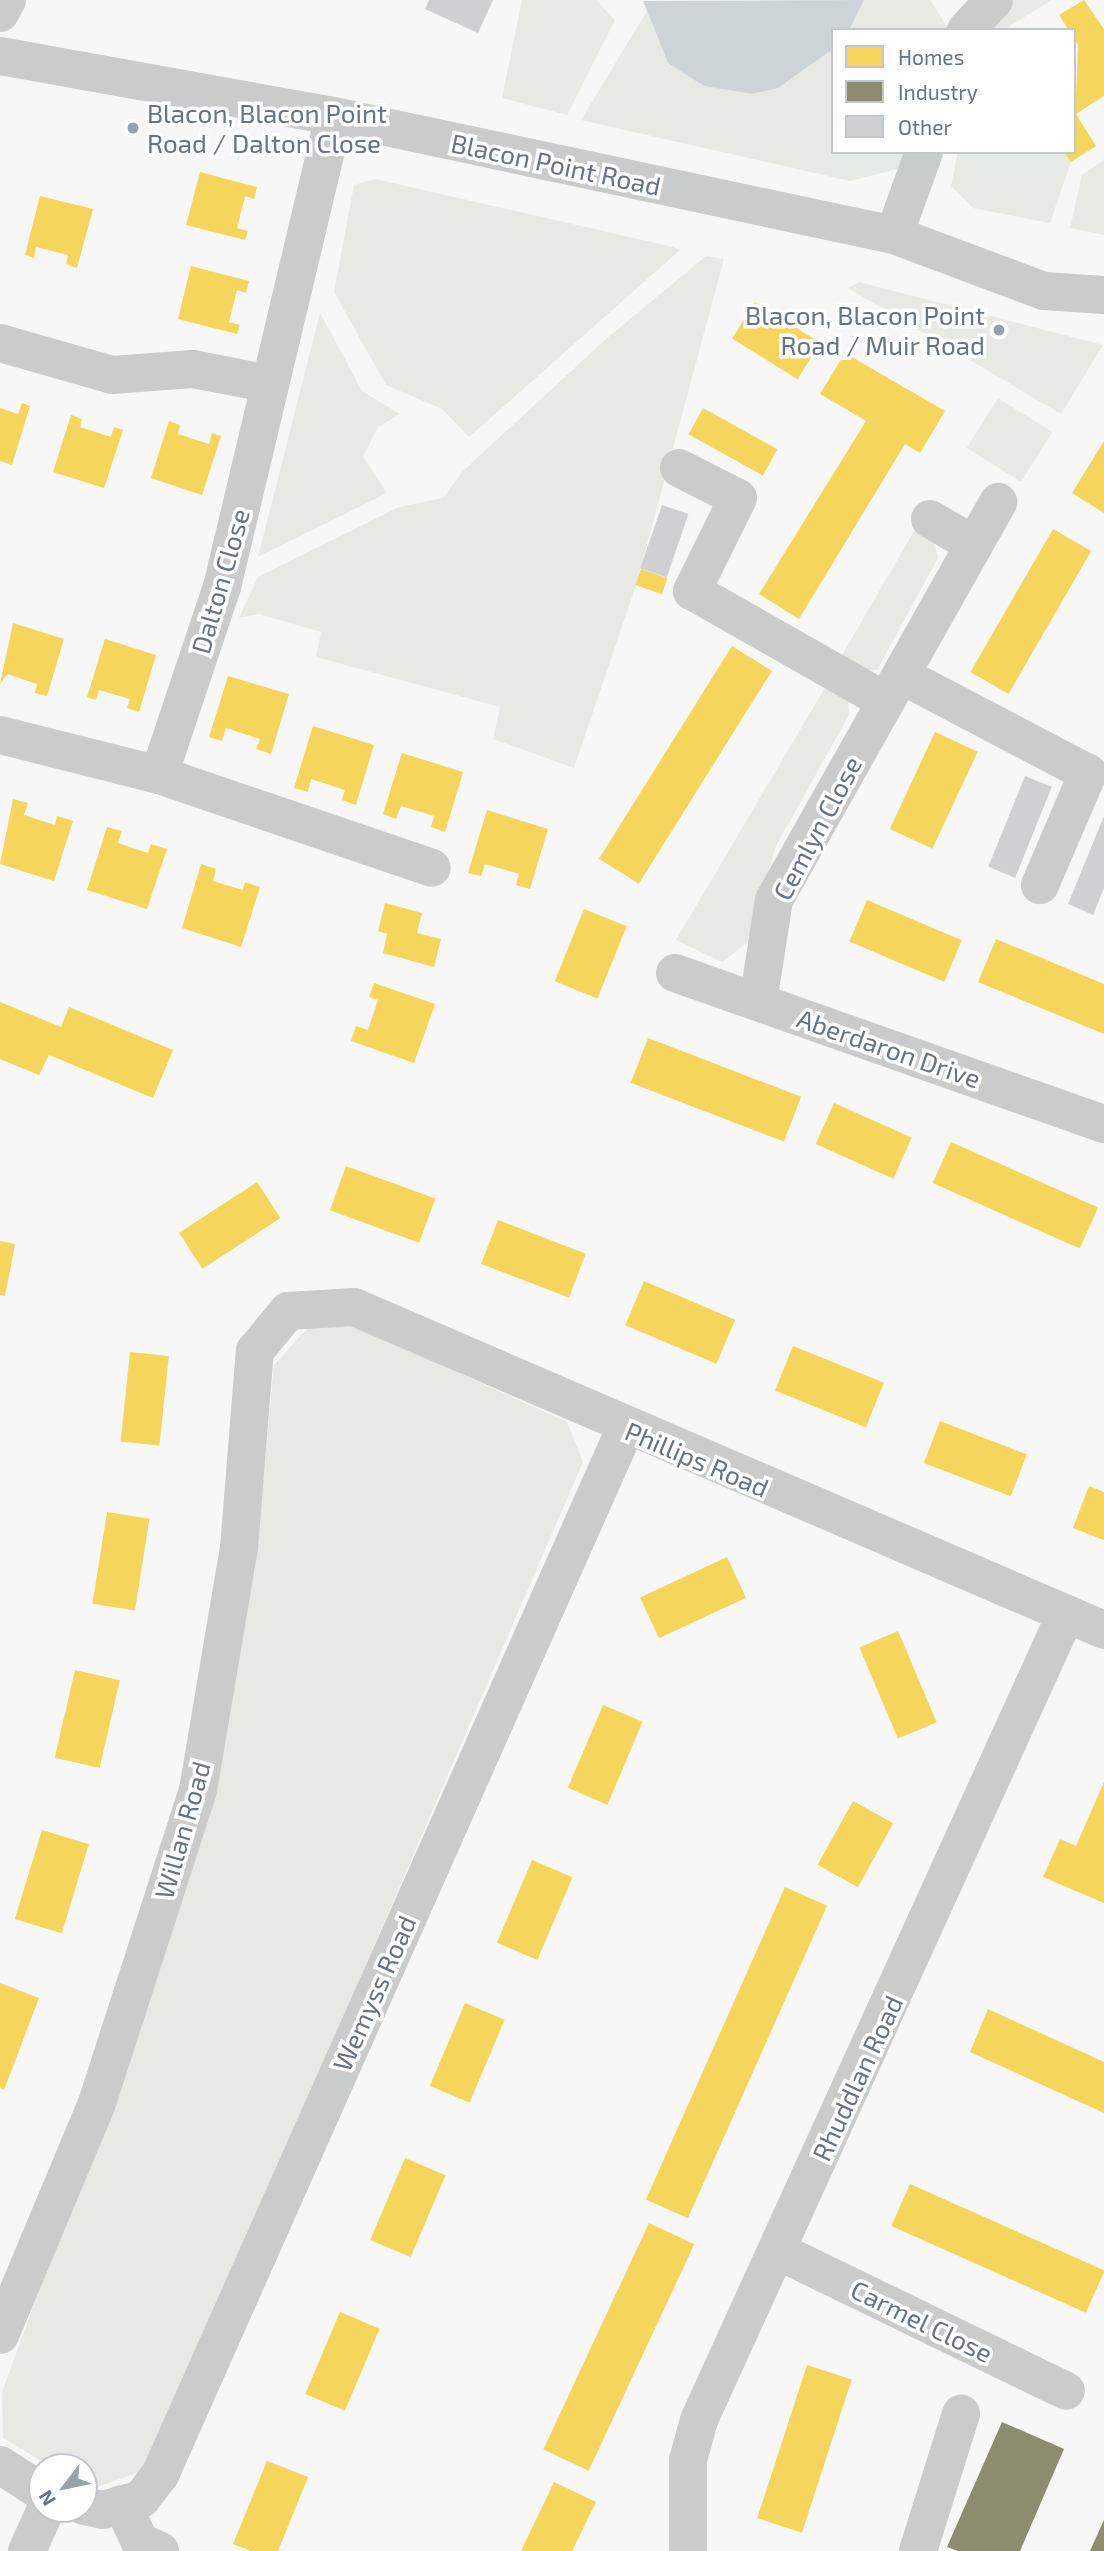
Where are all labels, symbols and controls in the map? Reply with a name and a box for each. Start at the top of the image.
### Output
legend [831,28,1076,154]
text: Homes [898,44,964,69]
text: Industry [898,79,978,104]
place label: Blacon, Blacon Point Road / Dalton Close [147,97,387,158]
text: Other [898,114,952,139]
marker: Blacon, Blacon Point Road / Dalton Close [125,120,141,136]
street label: Blacon Point Road [448,127,664,201]
place label: Blacon, Blacon Point Road / Muir Road [745,299,985,360]
marker: Blacon, Blacon Point Road / Muir Road [991,322,1007,338]
street label: Dalton Close [184,505,256,657]
street label: Cemlyn Close [766,751,868,905]
street label: Aberdaron Drive [793,1002,985,1094]
street label: Phillips Road [621,1415,773,1503]
street label: Willan Road [147,1758,217,1902]
street label: Wemyss Road [326,1910,422,2076]
street label: Rhuddlan Road [805,1990,909,2166]
street label: Carmel Close [846,2273,998,2369]
north arrow [28,2453,98,2523]
text: N [33,2486,60,2510]

